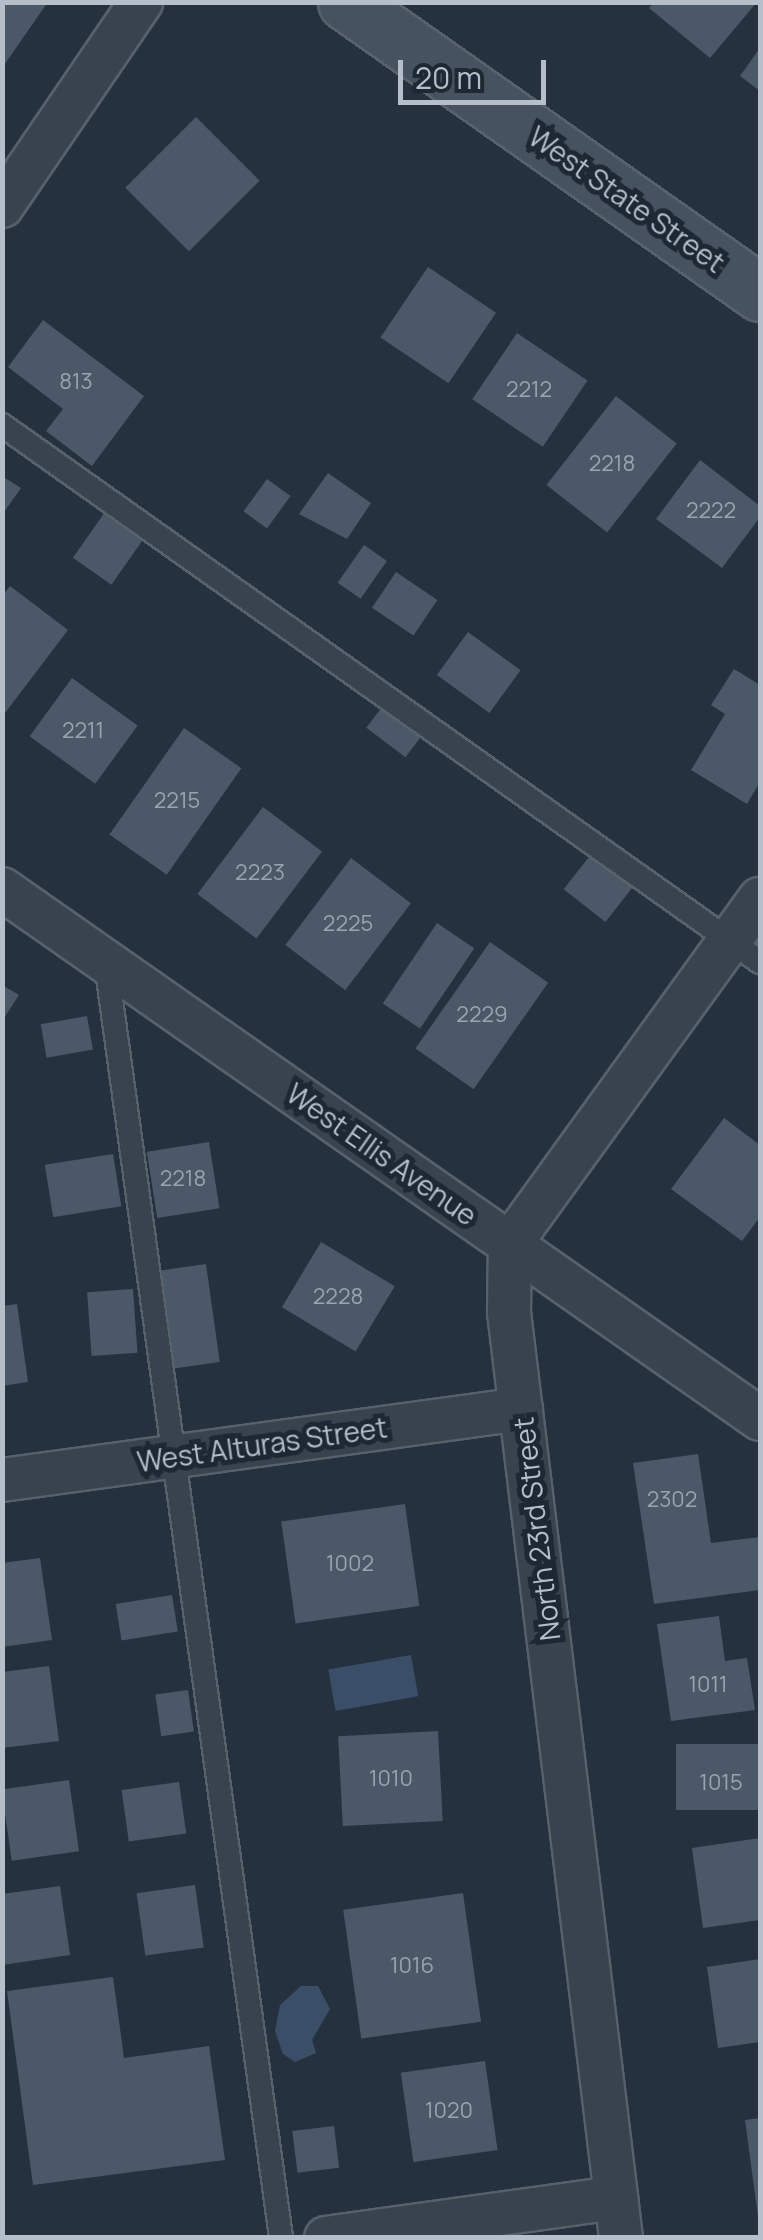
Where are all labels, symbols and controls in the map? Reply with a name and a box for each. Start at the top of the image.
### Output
scale bar [403,40,550,102]
text: 20 m [415,57,482,98]
street label: West State Street [523,119,731,279]
house number: 813 [59,369,93,395]
house number: 2212 [506,377,552,403]
house number: 2218 [589,451,635,477]
house number: 2222 [686,498,736,524]
house number: 2211 [62,718,104,744]
house number: 2215 [154,788,200,814]
house number: 2223 [235,860,285,886]
house number: 2225 [323,911,373,937]
house number: 2229 [456,1002,508,1028]
street label: West Ellis Avenue [281,1076,483,1232]
house number: 2218 [160,1166,206,1192]
house number: 2228 [313,1284,363,1310]
street label: West Alturas Street [135,1410,389,1478]
street label: North 23rd Street [506,1415,566,1643]
house number: 2302 [647,1487,697,1513]
house number: 1002 [326,1551,374,1577]
house number: 1011 [688,1672,728,1698]
house number: 1010 [369,1766,413,1792]
house number: 1015 [699,1770,743,1796]
house number: 1016 [390,1953,434,1979]
house number: 1020 [425,2098,473,2124]

